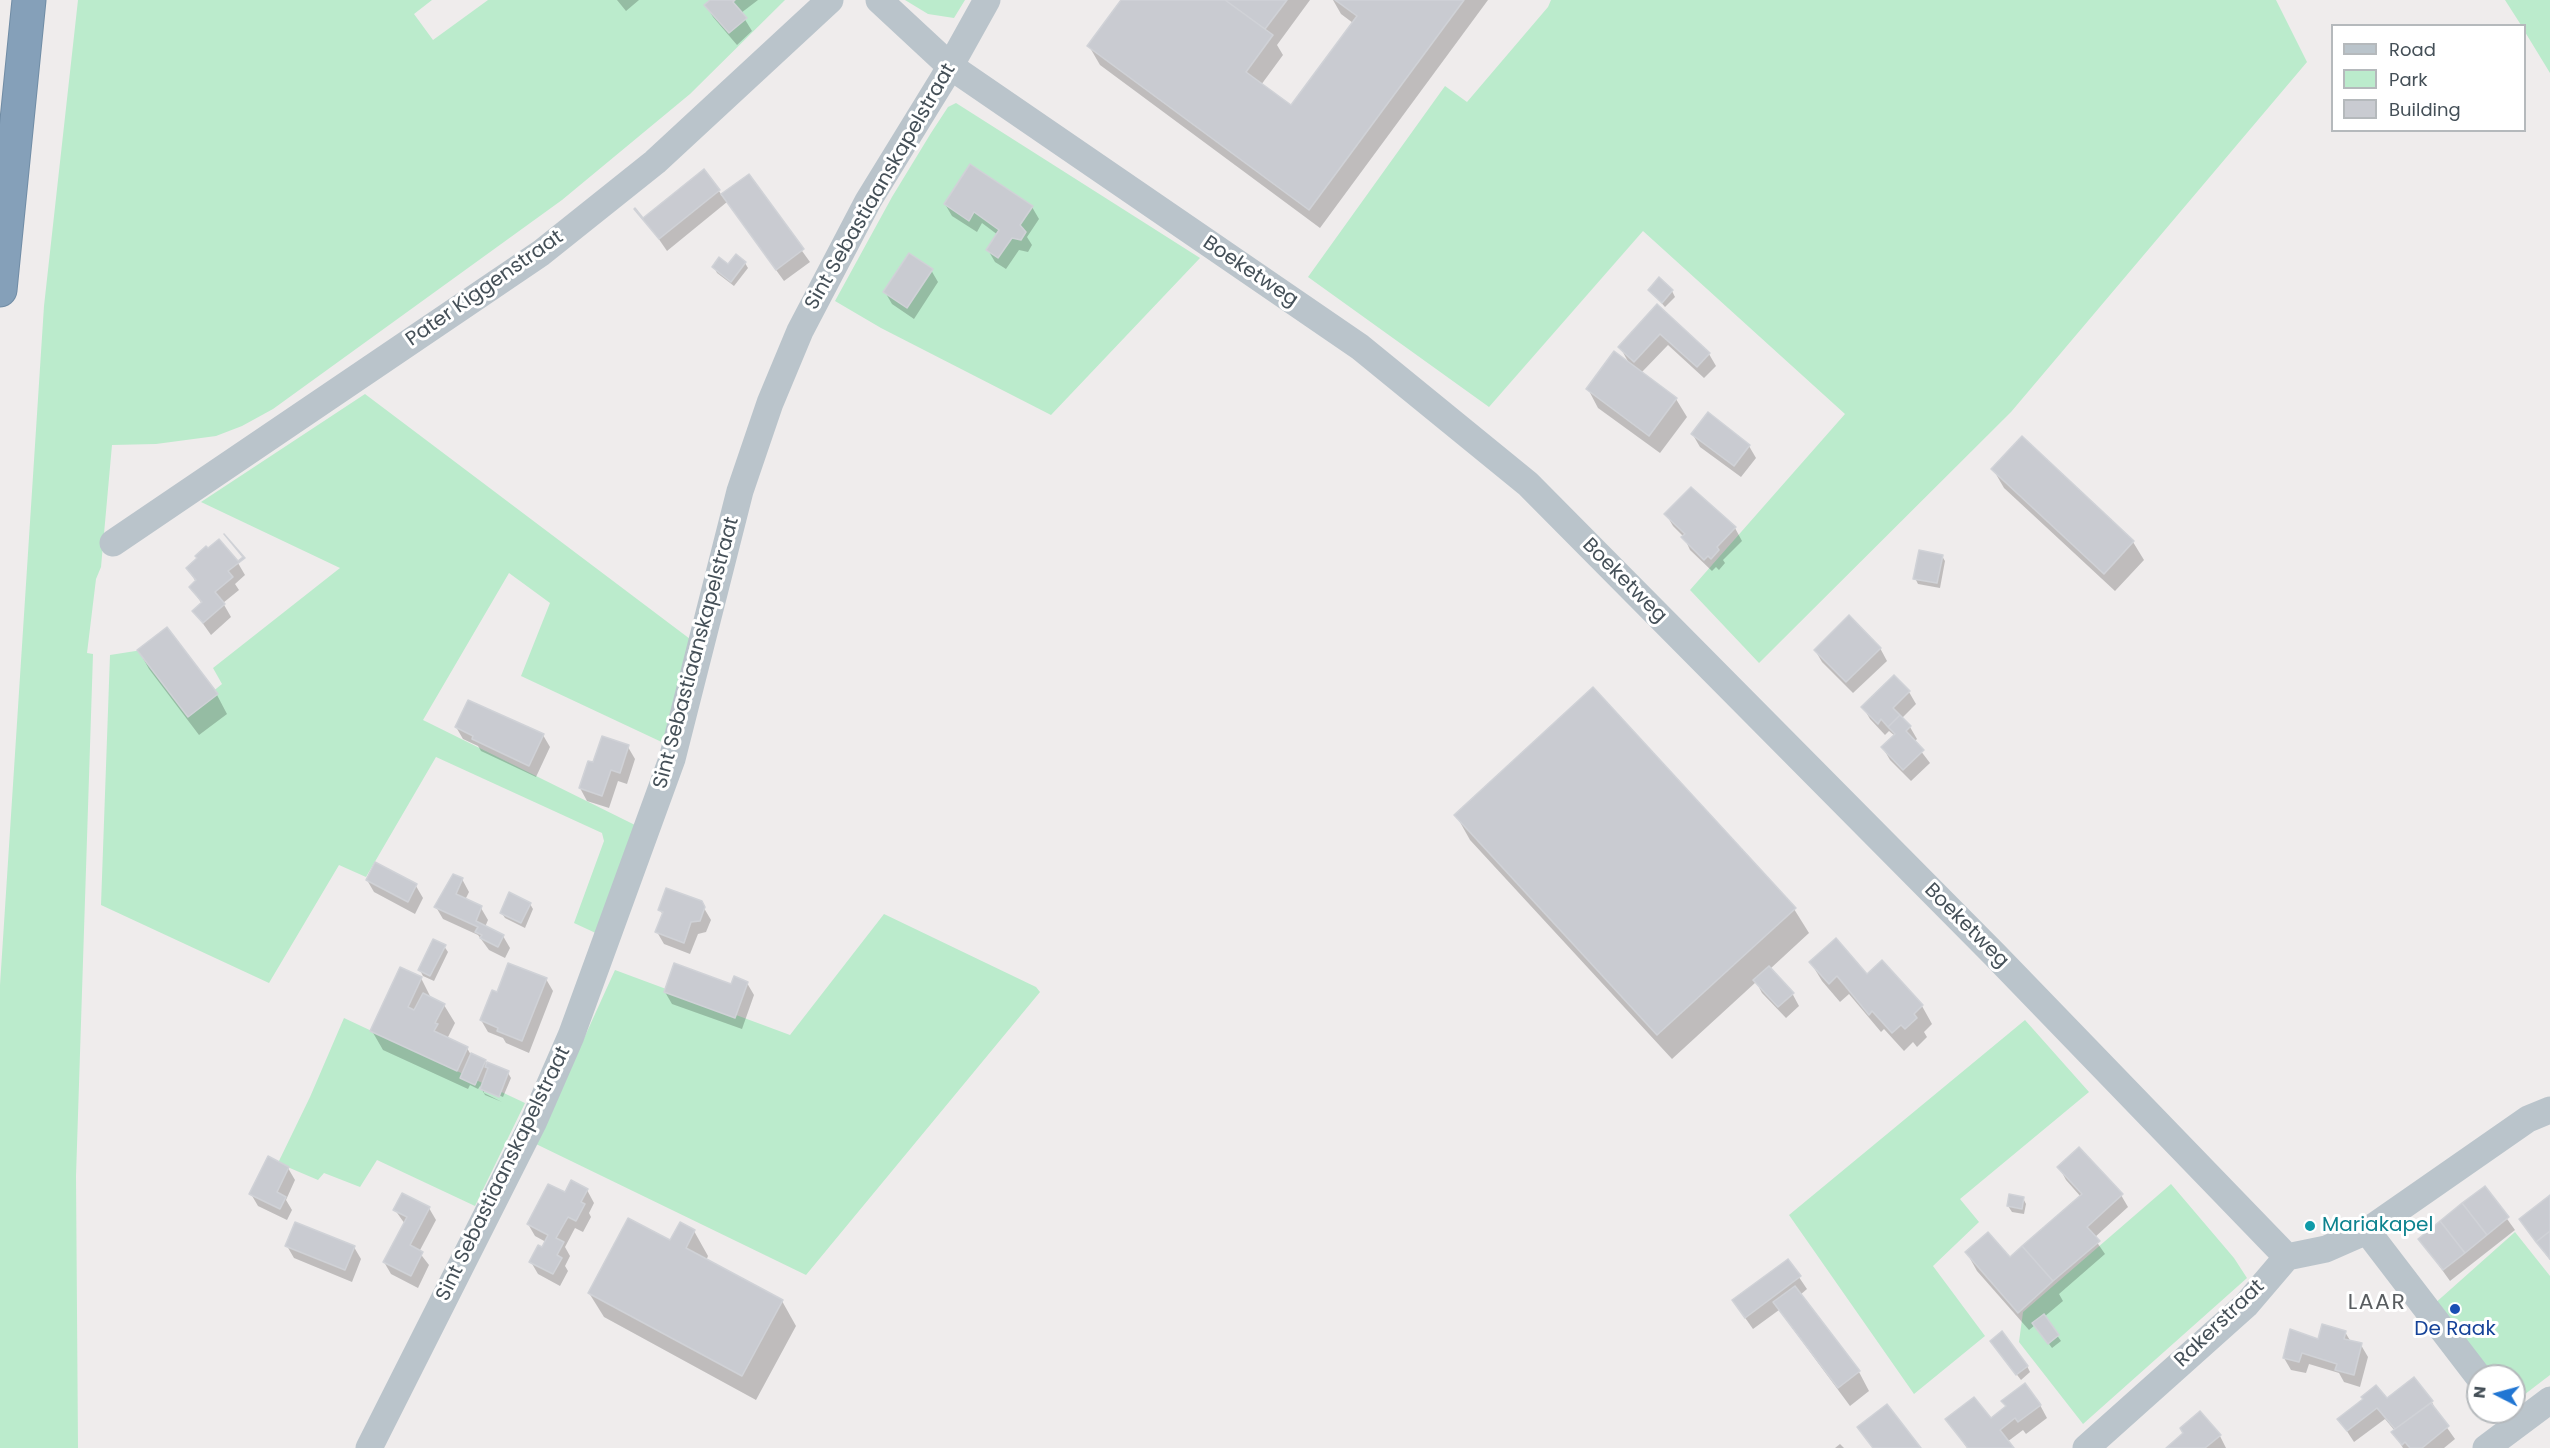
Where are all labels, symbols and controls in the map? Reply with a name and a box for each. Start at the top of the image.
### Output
legend [2331,24,2526,132]
text: Road [2389,37,2436,62]
street label: Sint Sebastiaanskapelstraat [801,60,961,314]
text: Park [2389,67,2428,92]
text: Building [2389,97,2461,122]
street label: Pater Kiggenstraat [402,226,568,352]
street label: Boeketweg [1198,231,1302,313]
street label: Sint Sebastiaanskapelstraat [649,515,745,791]
street label: Boeketweg [1577,534,1671,628]
street label: Boeketweg [1919,879,2013,973]
street label: Sint Sebastiaanskapelstraat [432,1043,576,1305]
place label: Mariakapel [2322,1214,2433,1238]
marker: Mariakapel [2303,1219,2317,1233]
street label: Rakerstraat [2170,1275,2270,1373]
district label: LAAR [2348,1290,2406,1316]
marker: De Raak [2448,1302,2462,1316]
place label: De Raak [2414,1318,2496,1342]
north arrow [2466,1364,2526,1424]
text: N [2468,1385,2492,1399]

